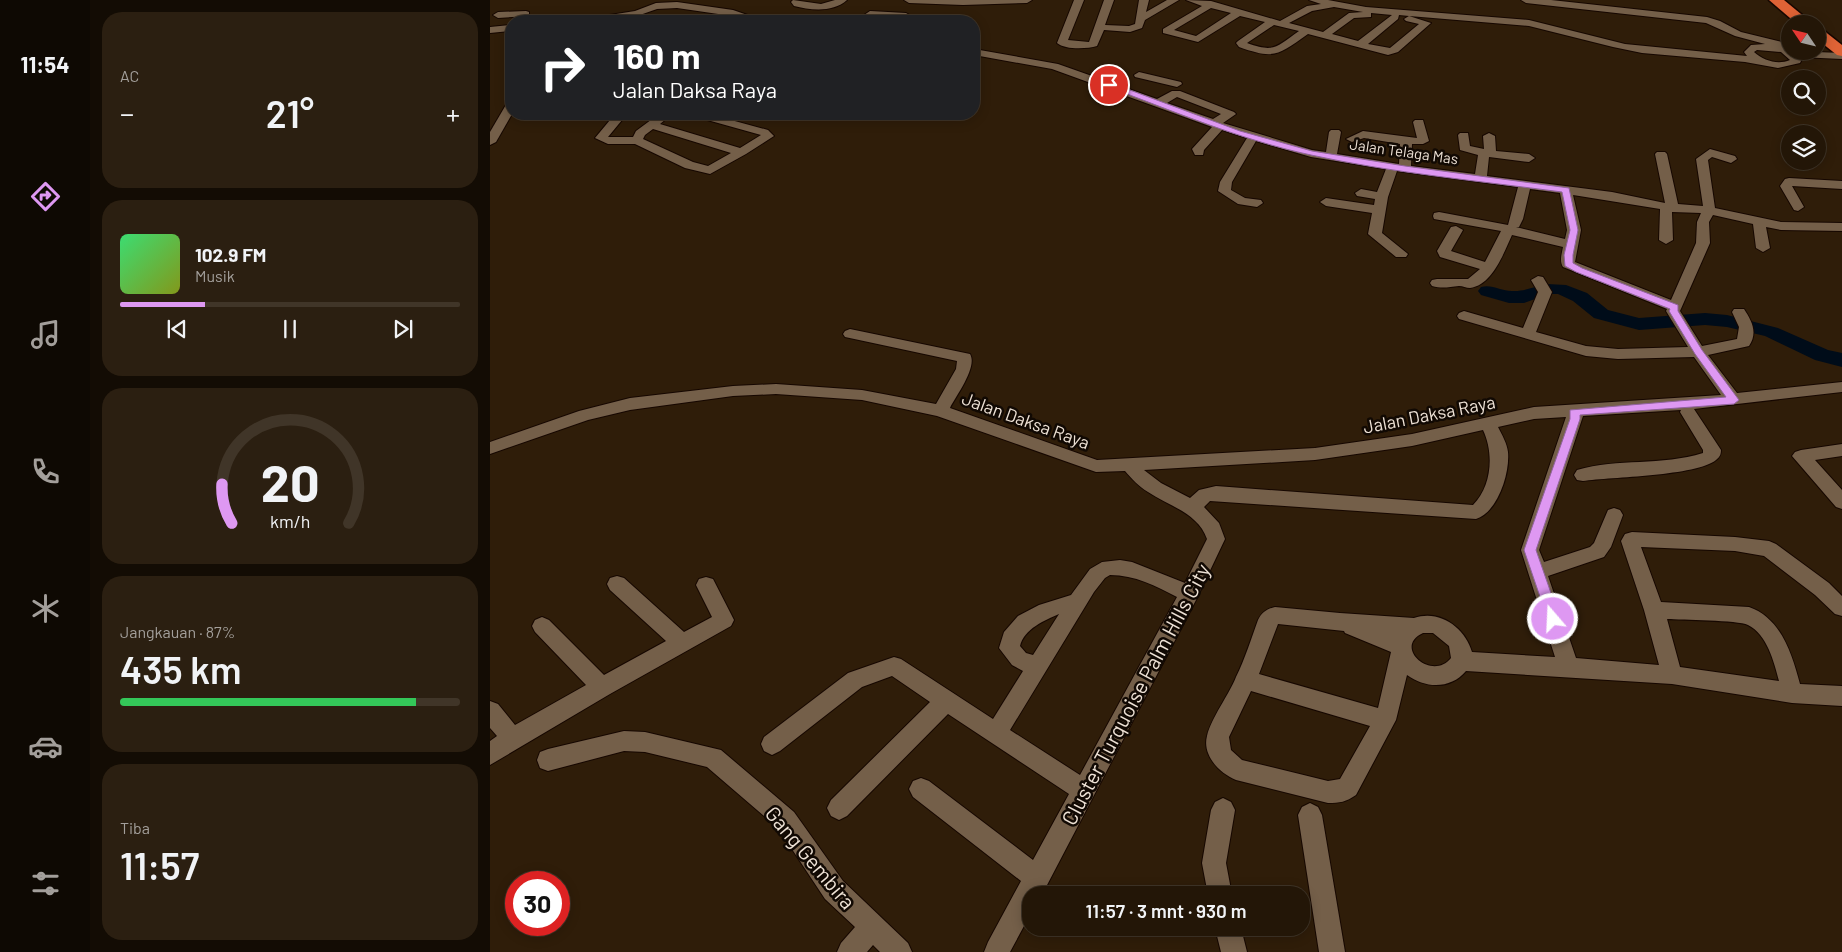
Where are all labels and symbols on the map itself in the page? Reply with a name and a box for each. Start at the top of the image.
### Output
north arrow [1781,15,1826,60]
pin [1088,64,1130,106]
street label: Jalan Telaga Mas [1349,134,1459,168]
street label: Jalan Daksa Raya [959,387,1093,453]
street label: Jalan Daksa Raya [1361,390,1497,438]
street label: Cluster Turquoise Palm Hills City [1055,559,1215,829]
position arrow [1526,592,1578,644]
street label: Gang Gembira [761,800,861,914]
speed limit sign: 30 [505,871,570,936]

